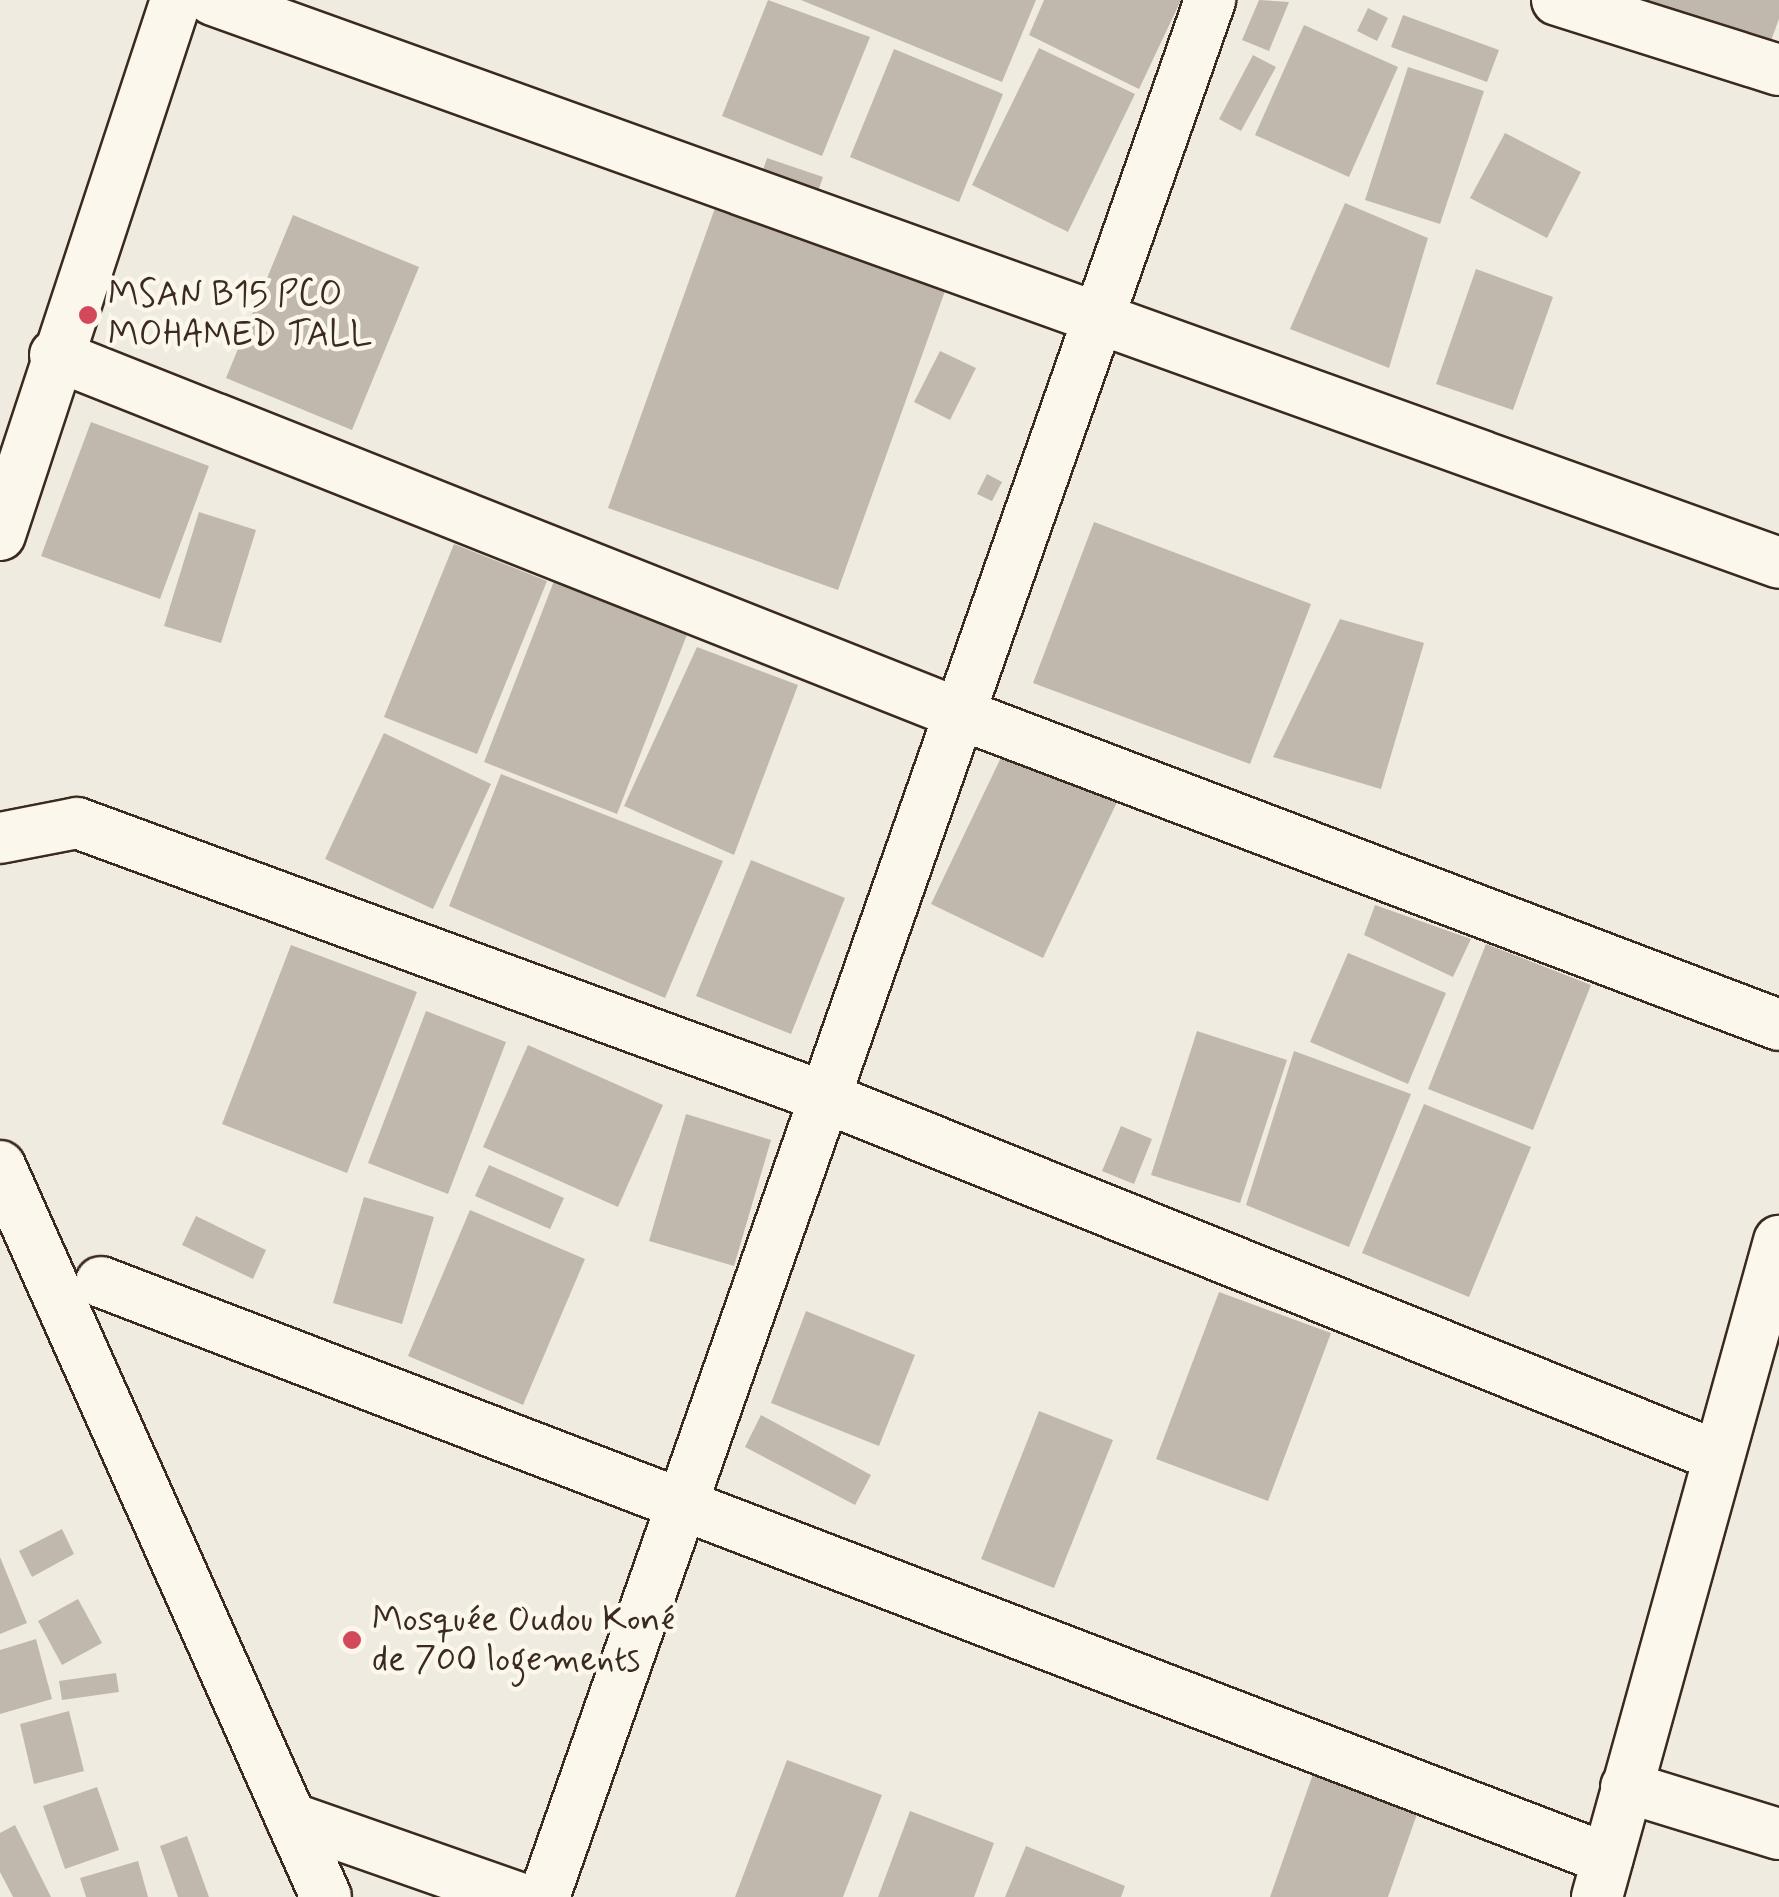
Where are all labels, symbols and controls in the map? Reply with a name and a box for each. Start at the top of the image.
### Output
place label: MSAN B15 PCO MOHAMED TALL [108,274,365,356]
marker: MSAN B15 PCO MOHAMED TALL [77,304,99,326]
place label: Mosquée Oudou Koné de 700 logements [372,1599,670,1681]
marker: Mosquée Oudou Koné de 700 logements [341,1629,363,1651]

